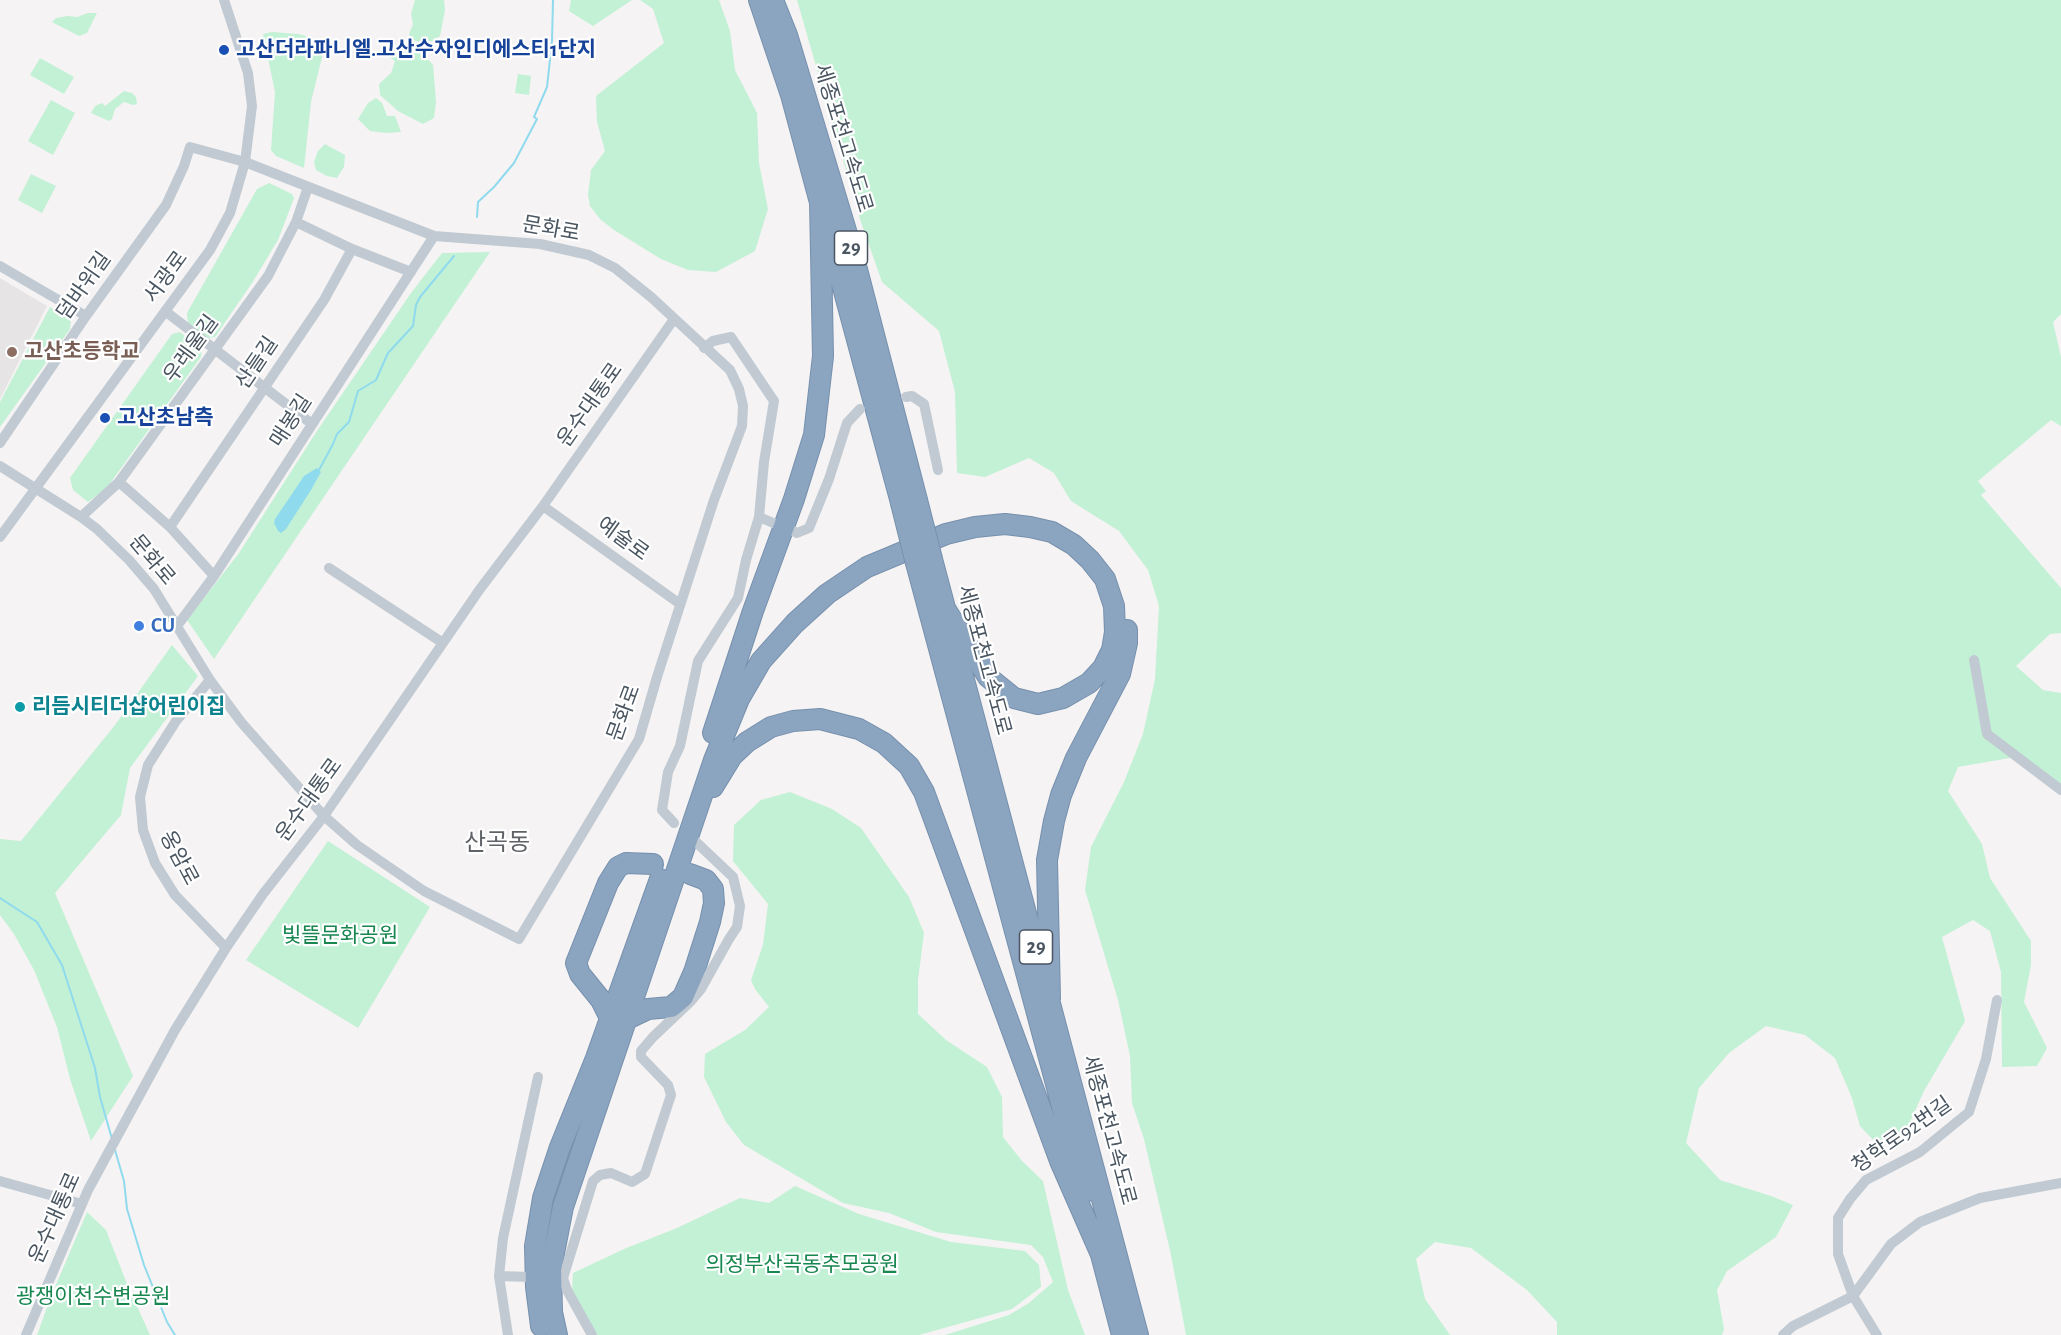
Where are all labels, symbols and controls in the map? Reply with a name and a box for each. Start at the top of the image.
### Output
place label: 고산더라파니엘.고산수자인디에스티1단지 [236,37,596,63]
marker: 고산더라파니엘.고산수자인디에스티1단지 [217,43,231,57]
street label: 세종포천고속도로 [808,60,878,216]
street label: 문화로 [520,212,582,246]
road number: 29 [834,231,868,265]
street label: 서광로 [139,246,193,308]
street label: 덤바위길 [52,247,116,325]
street label: 우레울길 [158,310,224,388]
street label: 산들길 [230,332,284,394]
place label: 고산초등학교 [24,339,140,365]
marker: 고산초등학교 [5,345,19,359]
street label: 운수대통로 [552,358,628,452]
street label: 매봉길 [265,390,317,452]
place label: 고산초남측 [117,405,214,431]
marker: 고산초남측 [98,411,112,425]
street label: 예술로 [592,512,654,566]
street label: 문화로 [124,530,180,590]
street label: 세종포천고속도로 [952,582,1016,738]
place label: CU [151,613,175,639]
marker: CU [132,619,146,633]
street label: 문화로 [602,681,646,745]
place label: 리듬시티더샵어린이집 [32,694,225,720]
marker: 리듬시티더샵어린이집 [13,700,27,714]
street label: 운수대통로 [270,754,348,846]
street label: 옹암로 [154,826,204,890]
district label: 산곡동 [464,829,530,857]
park label: 빛뜰문화공원 [282,923,398,949]
road number: 29 [1020,930,1052,964]
street label: 세종포천고속도로 [1077,1052,1141,1208]
street label: 청학로92번길 [1847,1091,1957,1179]
street label: 운수대통로 [24,1169,86,1267]
park label: 의정부산곡동추모공원 [705,1252,899,1278]
park label: 광쟁이천수변공원 [16,1284,170,1310]

